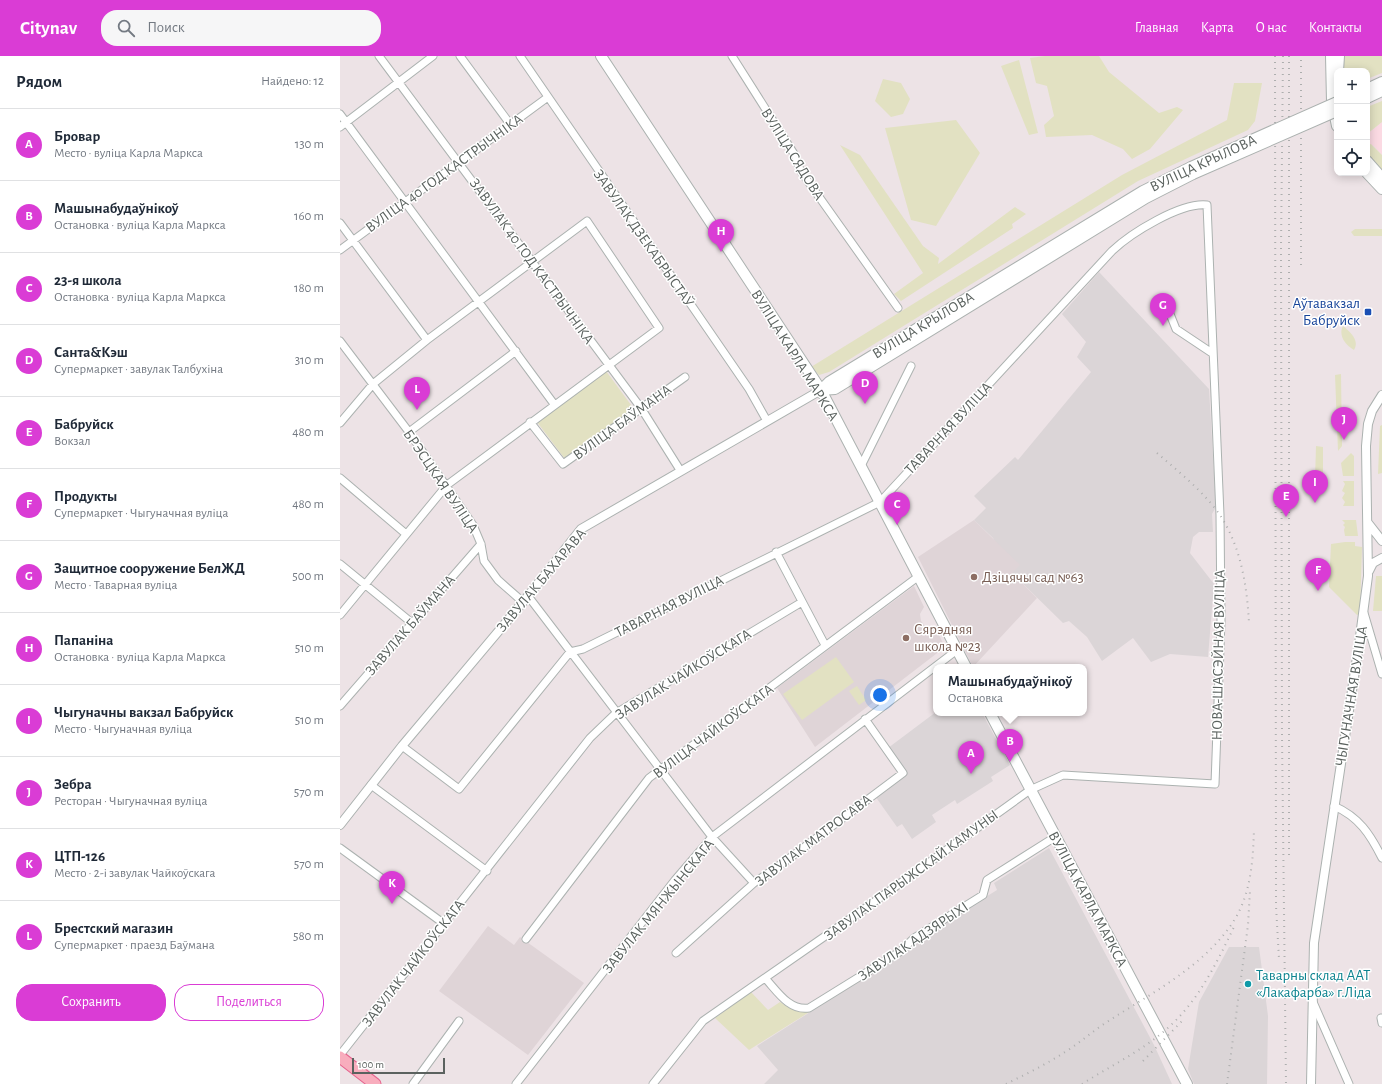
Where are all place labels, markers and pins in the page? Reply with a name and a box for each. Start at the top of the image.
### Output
pin: H [708,219,734,252]
pin: G [1150,293,1176,326]
place label: Аўтавакзал Бабруйск [1293,296,1360,328]
marker: Аўтавакзал Бабруйск [1363,307,1373,317]
pin: D [852,371,878,404]
pin: L [404,377,430,410]
pin: J [1331,407,1357,440]
pin: I [1302,470,1328,503]
pin: E [1273,484,1299,517]
pin: C [884,492,910,525]
pin: F [1305,558,1331,591]
place label: Дзіцячы сад №63 [982,570,1084,585]
marker: Дзіцячы сад №63 [969,572,979,582]
place label: Сярэдняя школа №23 [914,622,981,654]
marker: Сярэдняя школа №23 [901,633,911,643]
pin: B [997,729,1023,762]
pin: A [958,741,984,774]
pin: K [379,871,405,904]
place label: Таварны склад ААТ «Лакафарба» г.Ліда [1256,968,1372,1000]
marker: Таварны склад ААТ «Лакафарба» г.Ліда [1243,979,1253,989]

